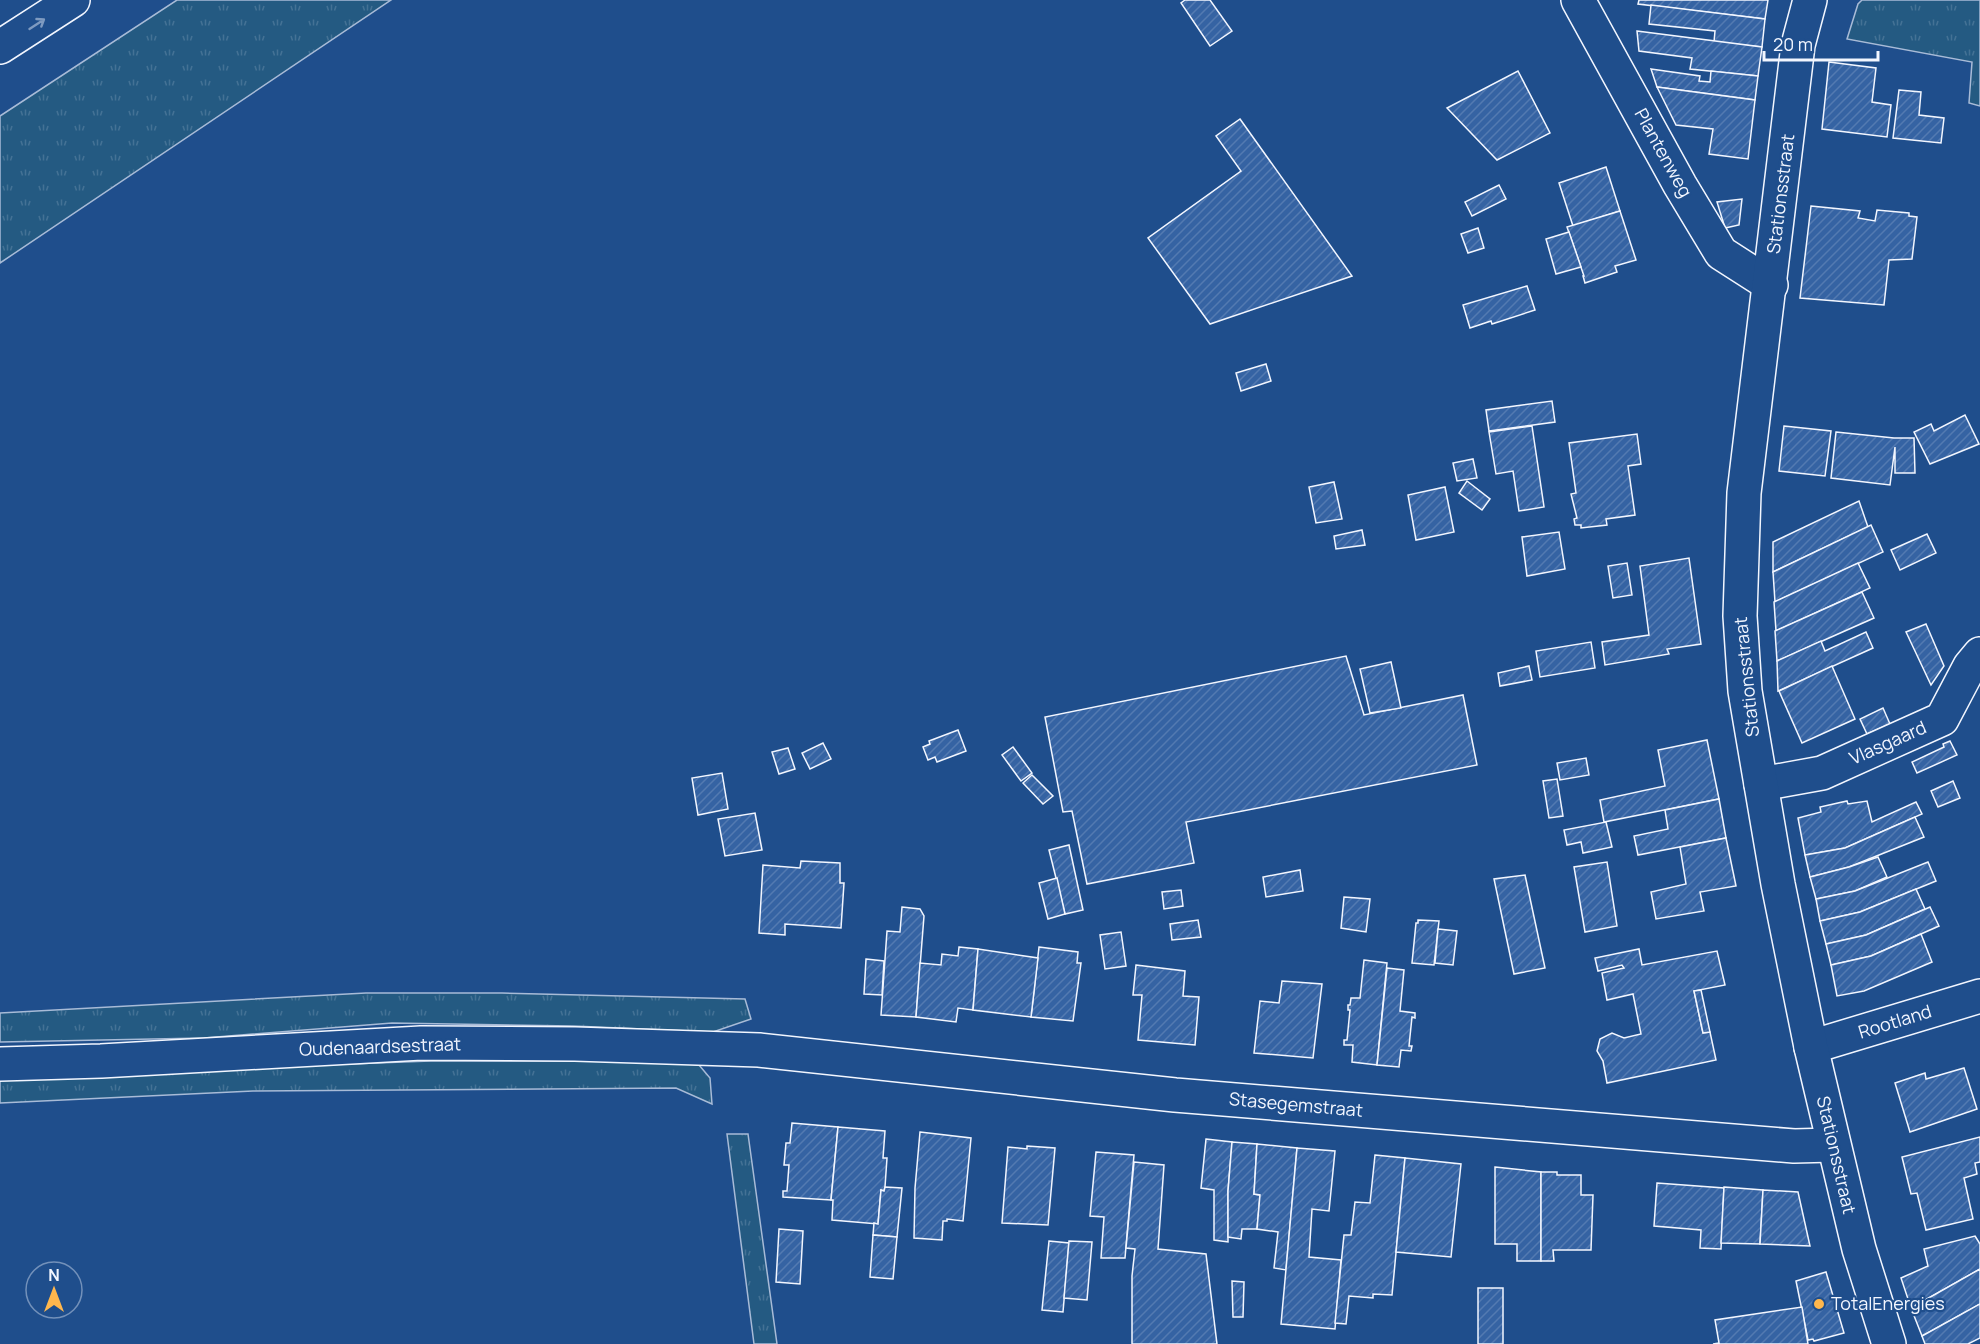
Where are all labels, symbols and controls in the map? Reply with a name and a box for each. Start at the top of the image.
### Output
one-way arrow [28,17,45,30]
scale bar [1764,24,1878,62]
text: 20 m [1773,32,1813,56]
street label: Plantenweg [1630,104,1698,201]
street label: Stationsstraat [1761,133,1799,255]
street label: Stationsstraat [1728,616,1764,738]
street label: Vlasgaard [1845,714,1930,770]
street label: Rootland [1855,999,1934,1044]
street label: Oudenaardsestraat [298,1031,461,1061]
street label: Stasegemstraat [1228,1086,1364,1122]
street label: Stationsstraat [1812,1093,1862,1216]
north arrow [24,1260,84,1320]
text: N [48,1264,60,1286]
place label: TotalEnergies [1831,1291,1945,1315]
marker: TotalEnergies [1812,1297,1826,1311]

